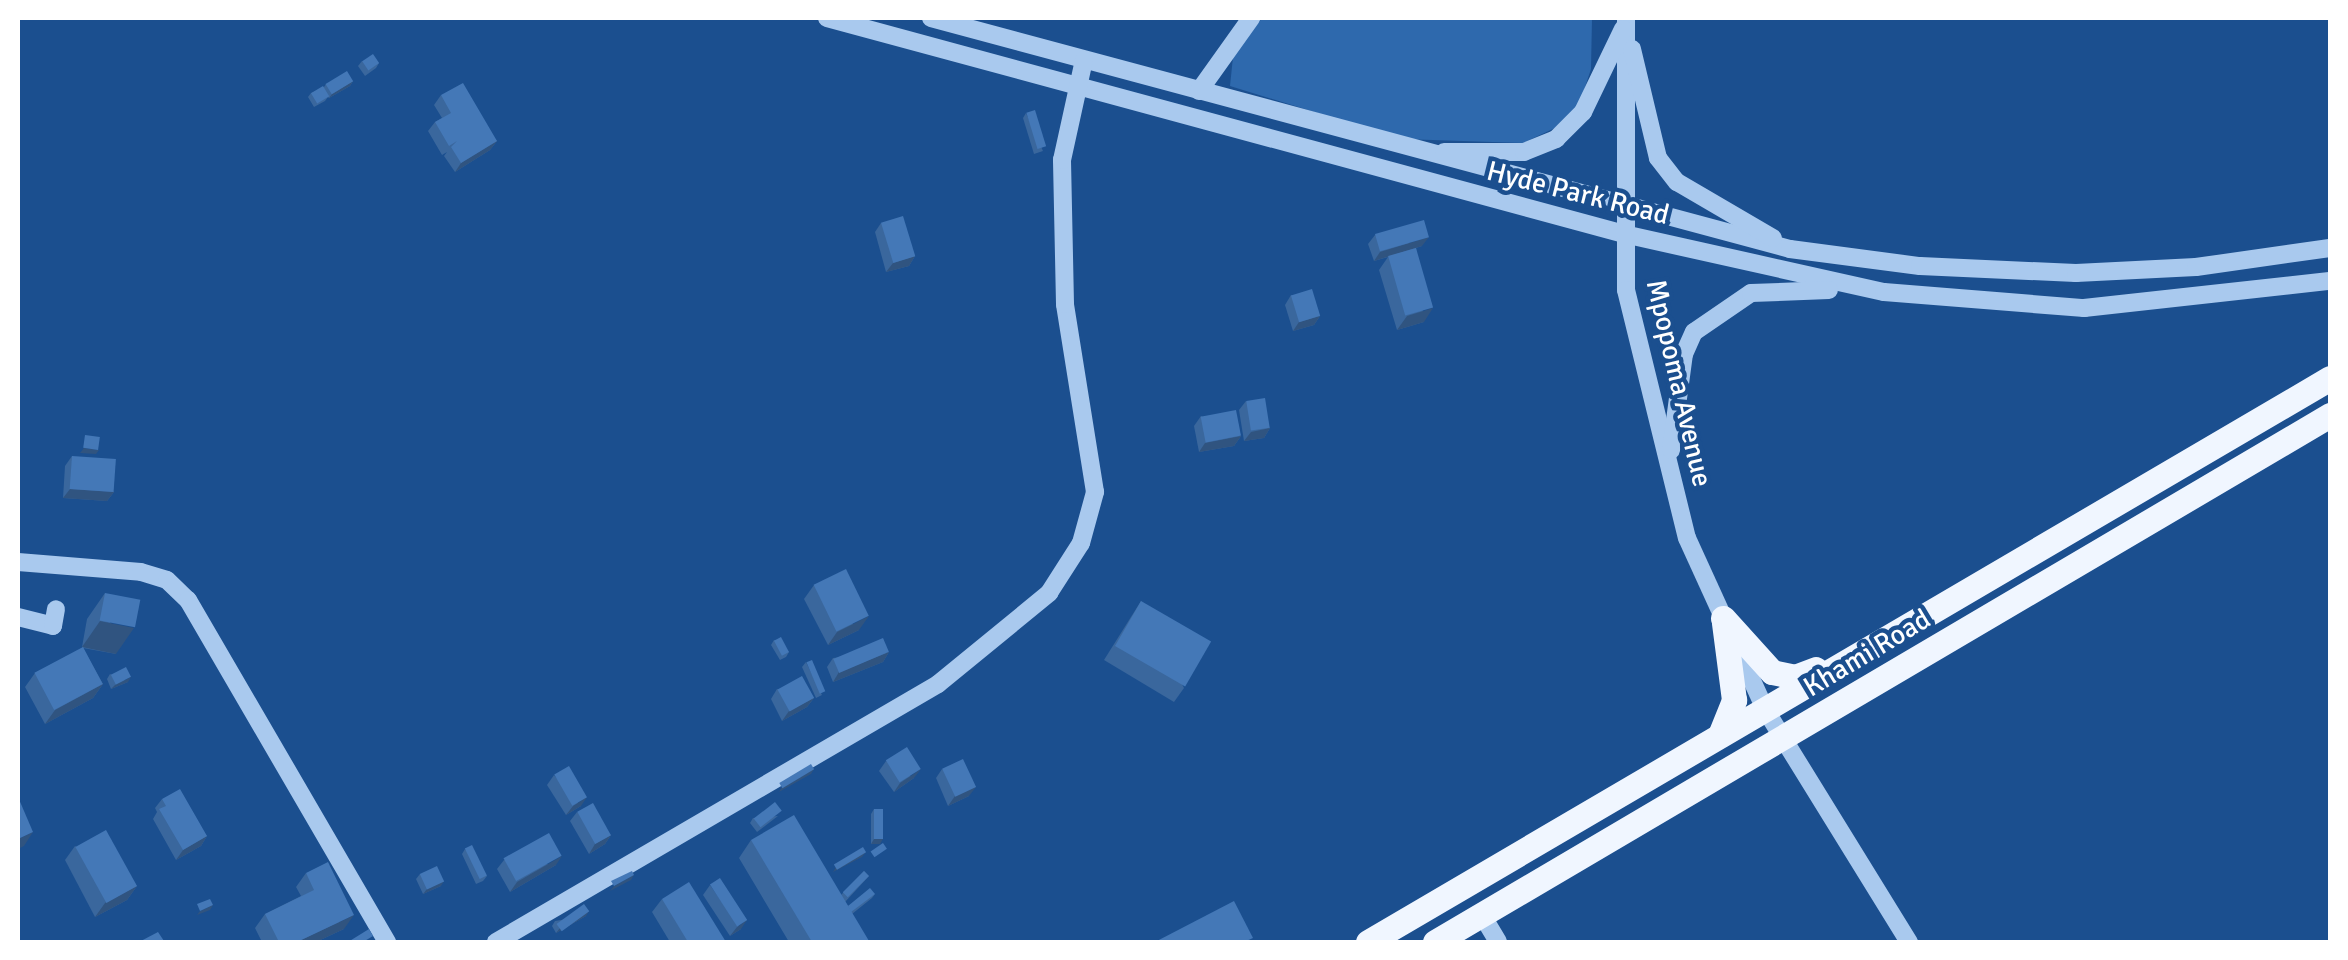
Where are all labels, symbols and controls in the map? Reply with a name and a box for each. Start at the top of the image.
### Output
street label: Hyde Park Road [1483,154,1673,232]
street label: Mpopoma Avenue [1639,276,1719,490]
street label: Khami Road [1797,602,1937,704]

